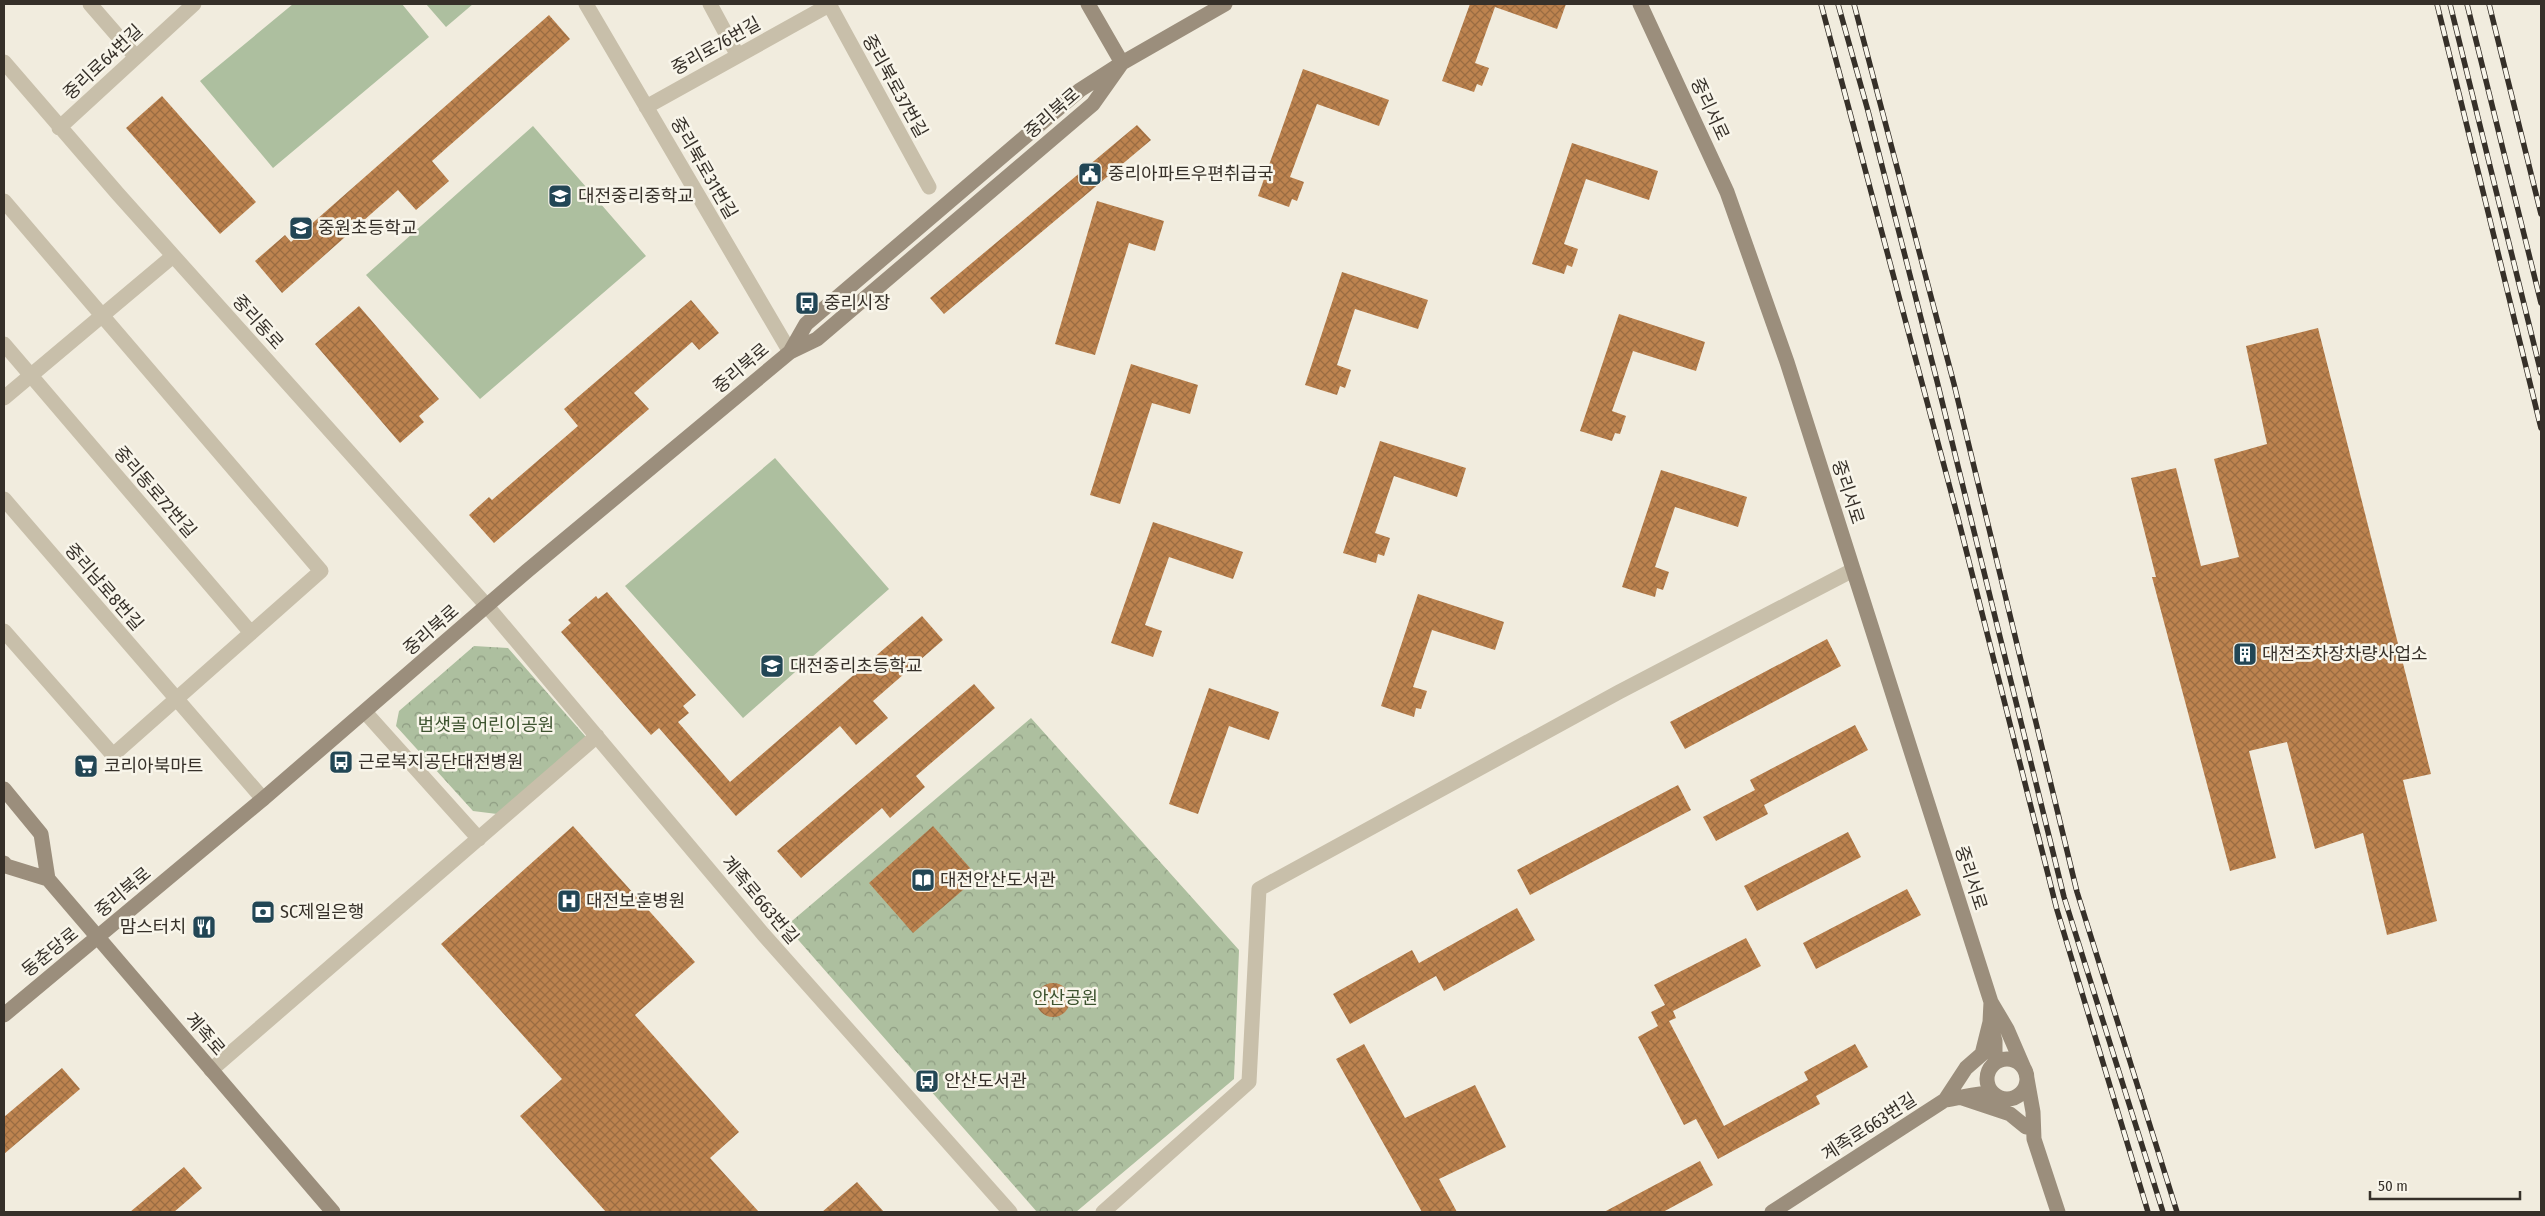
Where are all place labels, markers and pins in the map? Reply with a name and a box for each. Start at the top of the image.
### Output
public building icon: 중리아파트우편취급국 [1077,161,1103,187]
place label: 중리아파트우편취급국 [1108,163,1274,185]
school or university icon: 대전중리중학교 [547,183,573,209]
place label: 대전중리중학교 [578,185,694,207]
school or university icon: 중원초등학교 [288,215,314,241]
place label: 중원초등학교 [318,217,417,239]
bus stop icon: 중리시장 [794,290,820,316]
place label: 중리시장 [824,292,890,314]
building icon: 대전조차장차량사업소 [2232,641,2258,667]
place label: 대전조차장차량사업소 [2262,643,2428,665]
school or university icon: 대전중리초등학교 [759,653,785,679]
place label: 대전중리초등학교 [790,655,922,677]
bus stop icon: 근로복지공단대전병원 [328,749,354,775]
place label: 근로복지공단대전병원 [358,751,524,773]
supermarket icon: 코리아북마트 [73,753,99,779]
place label: 코리아북마트 [104,755,203,777]
library icon: 대전안산도서관 [910,867,936,893]
place label: 대전안산도서관 [940,869,1056,891]
hospital icon: 대전보훈병원 [556,888,582,914]
place label: 대전보훈병원 [586,890,685,912]
bank icon: SC제일은행 [250,899,276,925]
place label: SC제일은행 [280,901,364,923]
restaurant icon: 맘스터치 [191,914,217,940]
place label: 맘스터치 [120,916,186,938]
bus stop icon: 안산도서관 [914,1068,940,1094]
place label: 안산도서관 [944,1070,1027,1092]

